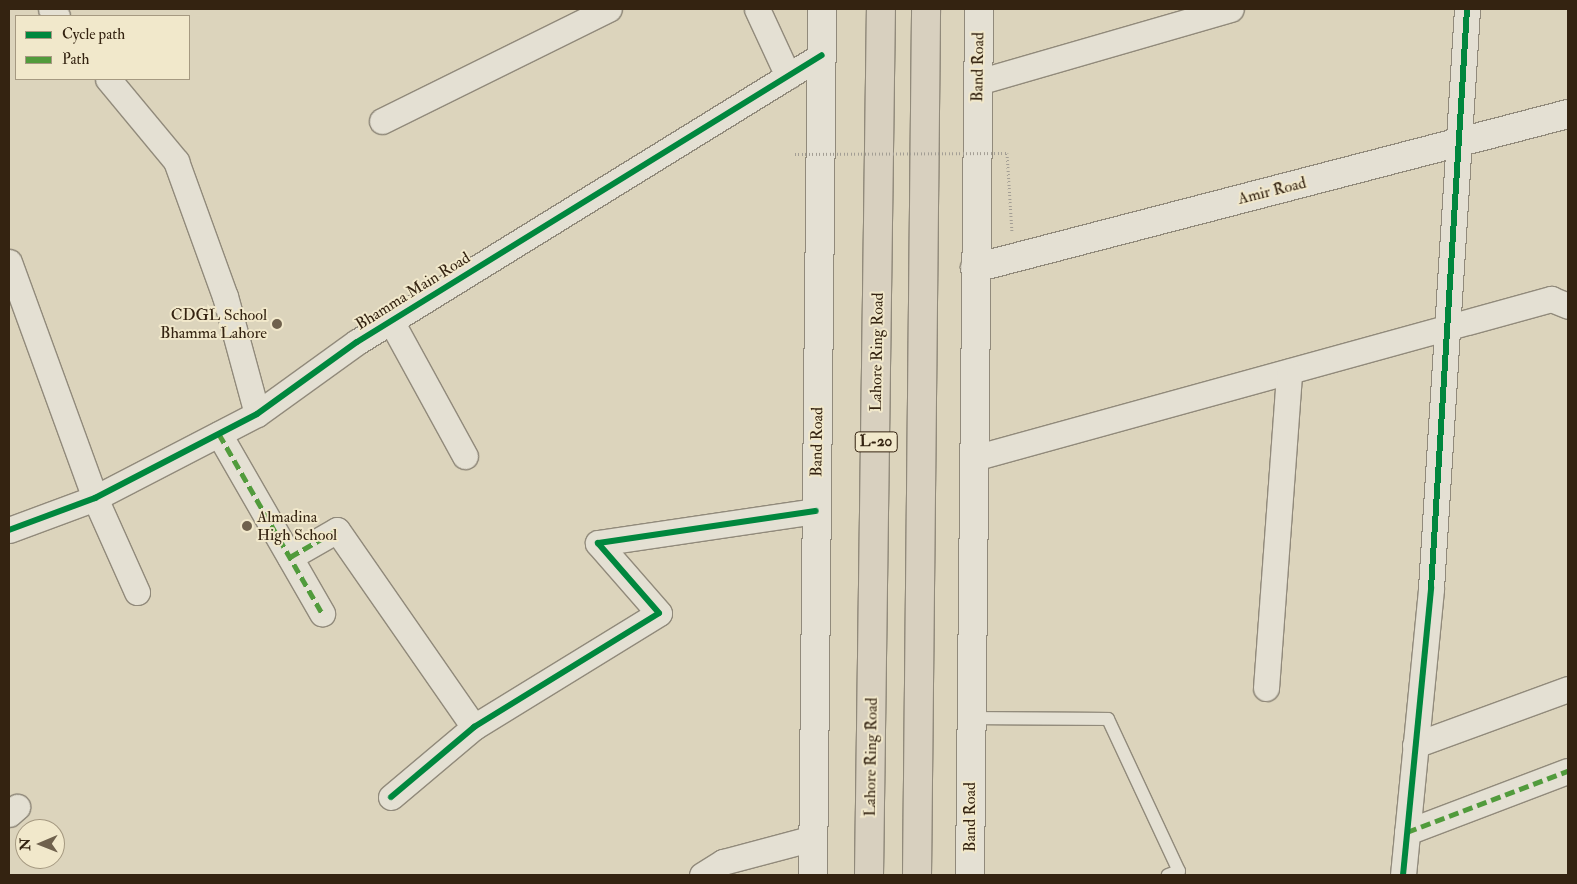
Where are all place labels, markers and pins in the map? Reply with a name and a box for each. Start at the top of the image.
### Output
place label: CDGL School Bhamma Lahore [160,305,267,343]
marker: CDGL School Bhamma Lahore [271,318,283,330]
place label: Almadina High School [257,507,337,545]
marker: Almadina High School [241,520,253,532]

